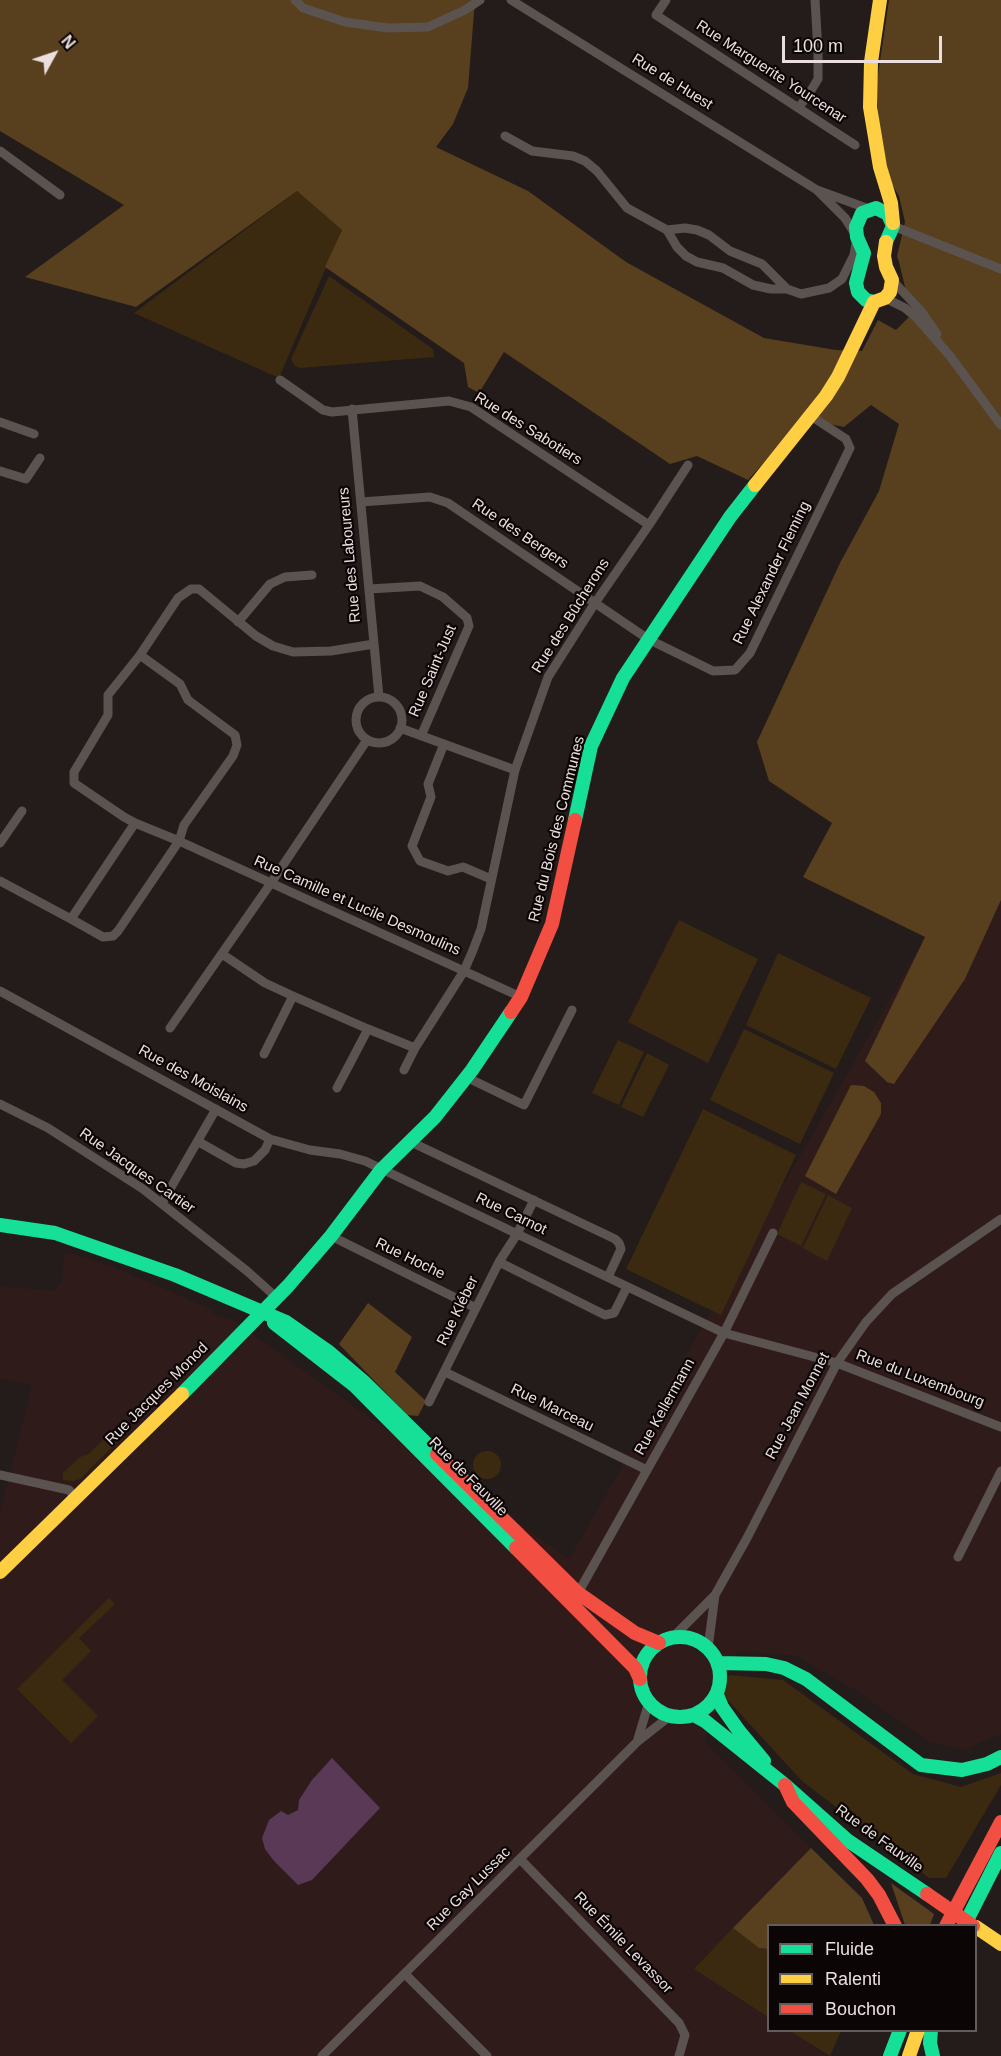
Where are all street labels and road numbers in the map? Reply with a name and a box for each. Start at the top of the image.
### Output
street label: Rue Marguerite Yourcenar [693,17,849,127]
street label: Rue de Huest [628,50,716,114]
street label: Rue des Sabotiers [471,389,585,469]
street label: Rue des Laboureurs [335,487,365,623]
street label: Rue des Bergers [468,495,572,573]
street label: Rue Alexander Fleming [730,499,814,647]
street label: Rue des Bûcherons [528,555,614,677]
street label: Rue Saint-Just [405,622,461,720]
street label: Rue du Bois des Communes [525,734,589,924]
street label: Rue Camille et Lucile Desmoulins [251,852,463,960]
street label: Rue des Moislains [135,1041,251,1117]
street label: Rue Jacques Cartier [76,1124,198,1218]
street label: Rue Carnot [473,1189,549,1239]
street label: Rue Hoche [372,1234,448,1284]
street label: Rue Kléber [433,1273,483,1349]
street label: Rue Jacques Monod [102,1339,212,1449]
street label: Rue du Luxembourg [853,1346,987,1412]
street label: Rue Jean Monnet [762,1349,834,1463]
street label: Rue Kellermann [631,1356,699,1458]
street label: Rue Marceau [508,1380,596,1436]
street label: Rue de Fauville [425,1434,511,1520]
street label: Rue de Fauville [832,1801,926,1877]
street label: Rue Gay Lussac [423,1843,515,1935]
street label: Rue Émile Levassor [570,1888,676,1998]

